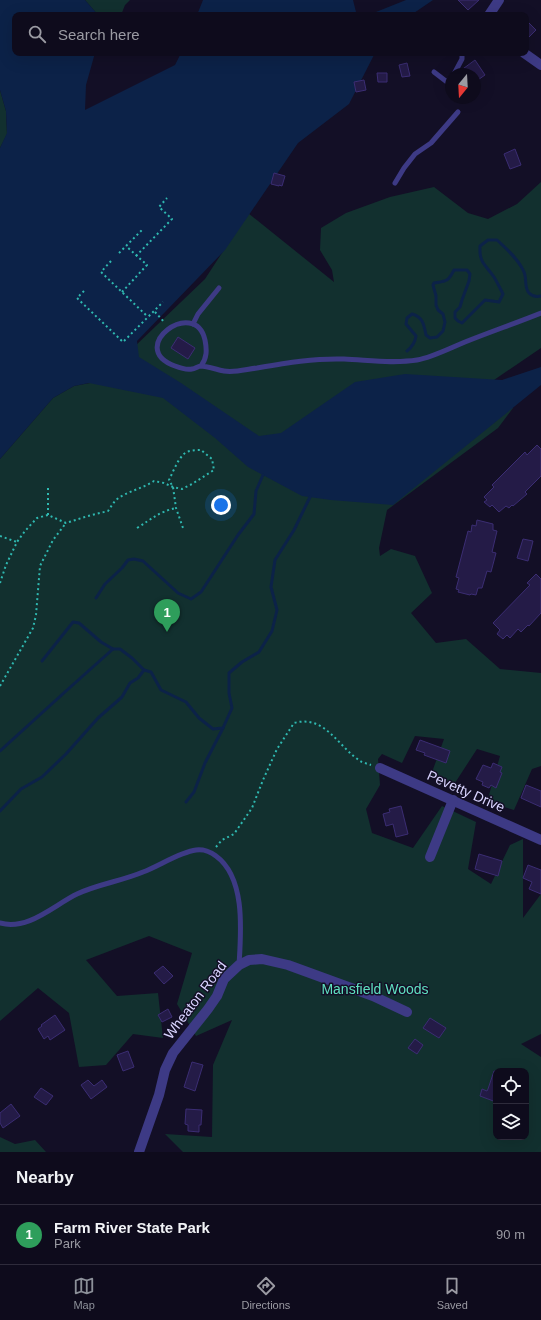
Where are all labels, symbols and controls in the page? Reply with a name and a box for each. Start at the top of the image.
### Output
search box [12,12,529,56]
icon: search [26,23,48,45]
text: Search here [58,26,140,43]
north arrow [445,68,481,104]
your location [211,495,231,515]
pin: 1 [154,599,180,632]
street label: Pevetty Drive [425,767,507,815]
street label: Wheaton Road [161,958,229,1042]
park label: Mansfield Woods [321,981,429,997]
map controls [493,1068,529,1140]
button: locate [493,1068,529,1104]
button: layers [493,1104,529,1140]
text: Nearby [16,1168,74,1187]
text: Farm River State Park [54,1219,210,1236]
text: 1 [25,1227,33,1242]
text: 90 m [496,1227,525,1242]
text: Park [54,1236,81,1251]
tab: Map [73,1275,95,1311]
tab: Directions [241,1275,290,1311]
tab: Saved [437,1275,468,1311]

